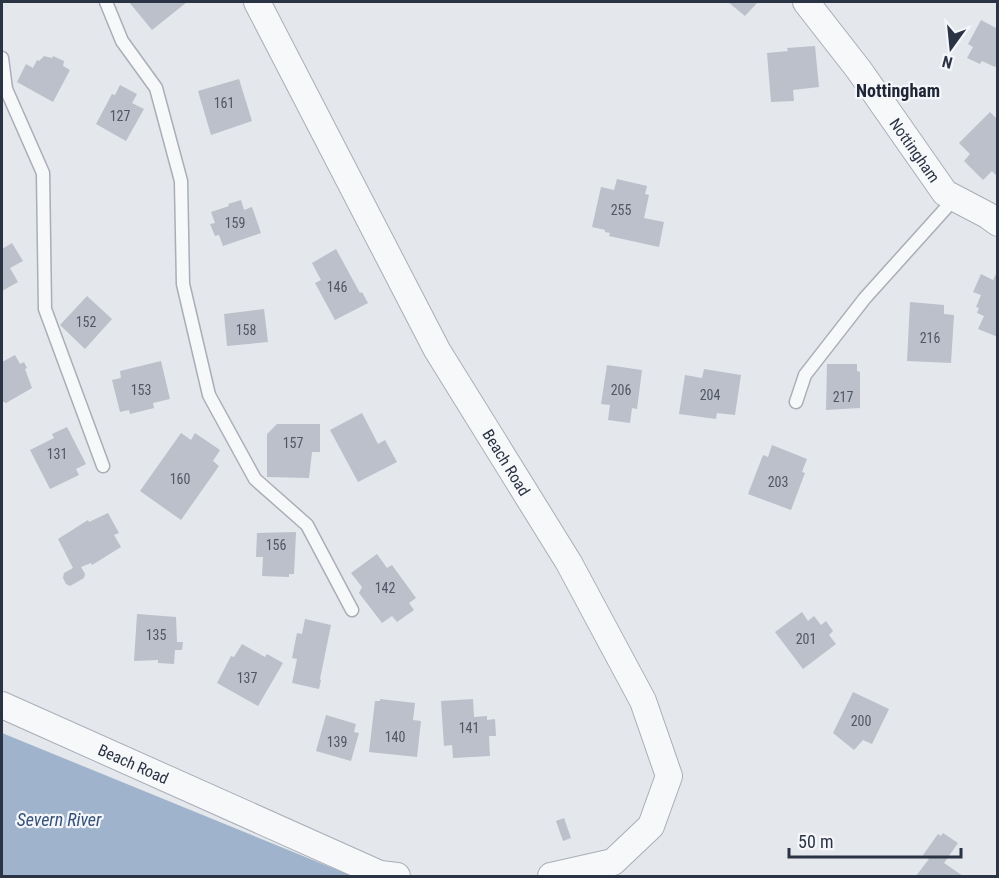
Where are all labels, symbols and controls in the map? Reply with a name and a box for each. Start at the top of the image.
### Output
north arrow [921,18,981,78]
text: N [940,52,954,72]
district label: Nottingham [856,80,940,101]
house number: 161 [214,95,234,111]
house number: 127 [110,108,130,124]
street label: Nottingham [886,114,944,186]
house number: 255 [611,202,631,218]
house number: 159 [225,215,245,231]
house number: 146 [327,279,347,295]
house number: 152 [76,314,96,330]
house number: 158 [236,322,256,338]
house number: 216 [920,330,940,346]
house number: 153 [131,382,151,398]
house number: 206 [611,382,631,398]
house number: 204 [700,387,720,403]
house number: 217 [833,389,853,405]
street label: Beach Road [479,426,534,499]
house number: 157 [283,435,303,451]
house number: 131 [47,446,67,462]
house number: 160 [170,471,190,487]
house number: 203 [768,474,788,490]
house number: 156 [266,537,286,553]
house number: 142 [375,580,395,596]
house number: 135 [146,627,166,643]
house number: 201 [796,631,816,647]
house number: 137 [237,670,257,686]
house number: 200 [851,713,871,729]
house number: 141 [459,720,479,736]
house number: 140 [385,729,405,745]
house number: 139 [327,734,347,750]
street label: Beach Road [95,740,171,788]
water label: Severn River [17,809,102,830]
scale bar [789,821,962,859]
text: 50 m [798,831,833,852]

